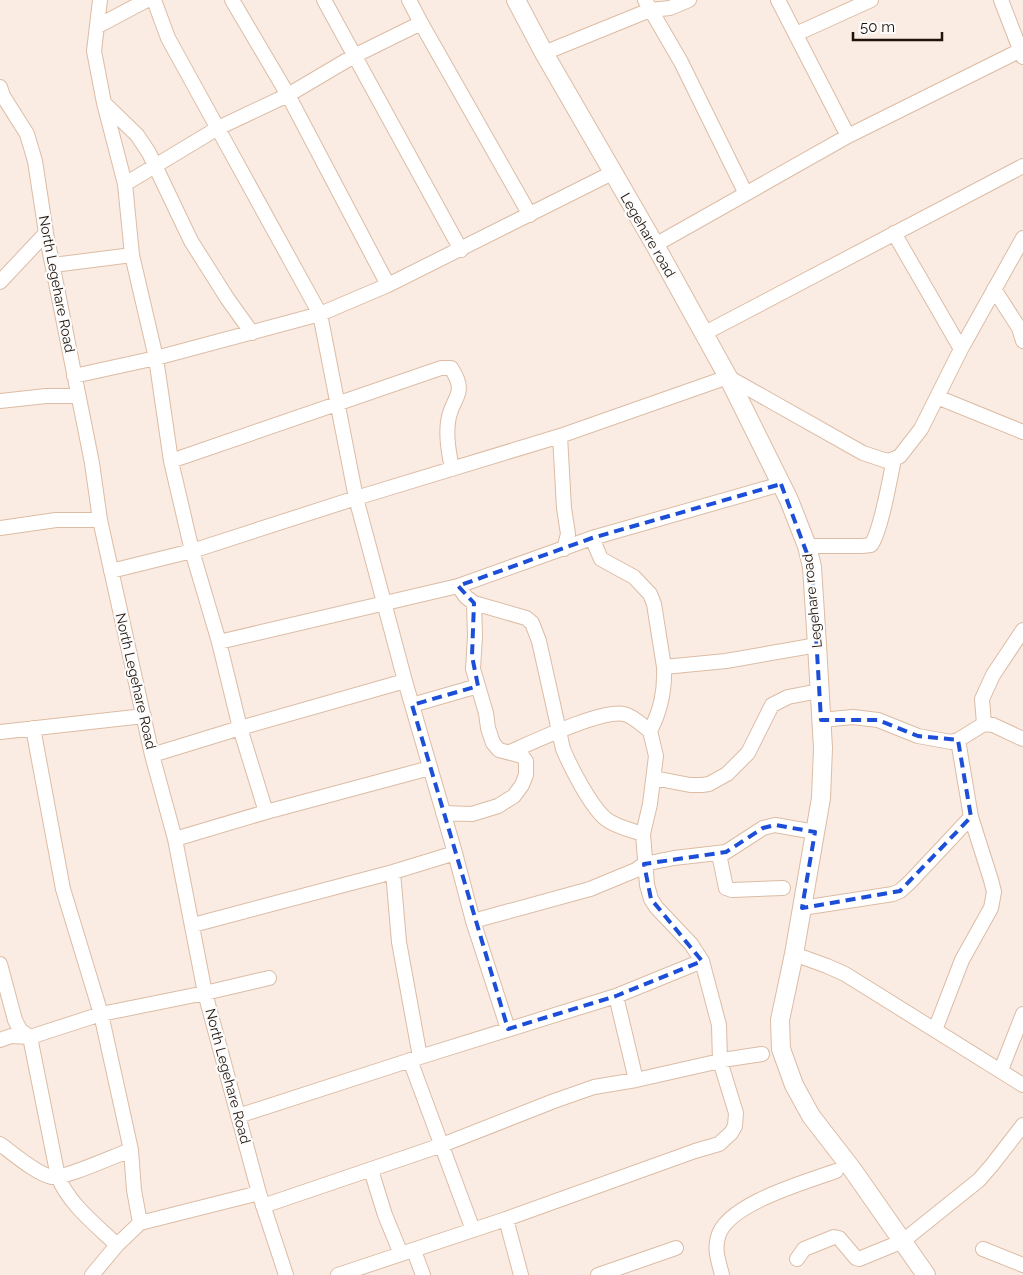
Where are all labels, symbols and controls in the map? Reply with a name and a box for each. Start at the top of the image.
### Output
scale bar [853,10,942,42]
text: 50 m [860,18,895,36]
street label: Legehare road [617,190,679,280]
street label: North Legehare Road [36,214,78,354]
street label: Legehare road [799,553,825,649]
street label: North Legehare Road [113,611,159,751]
street label: North Legehare Road [202,1007,254,1145]

